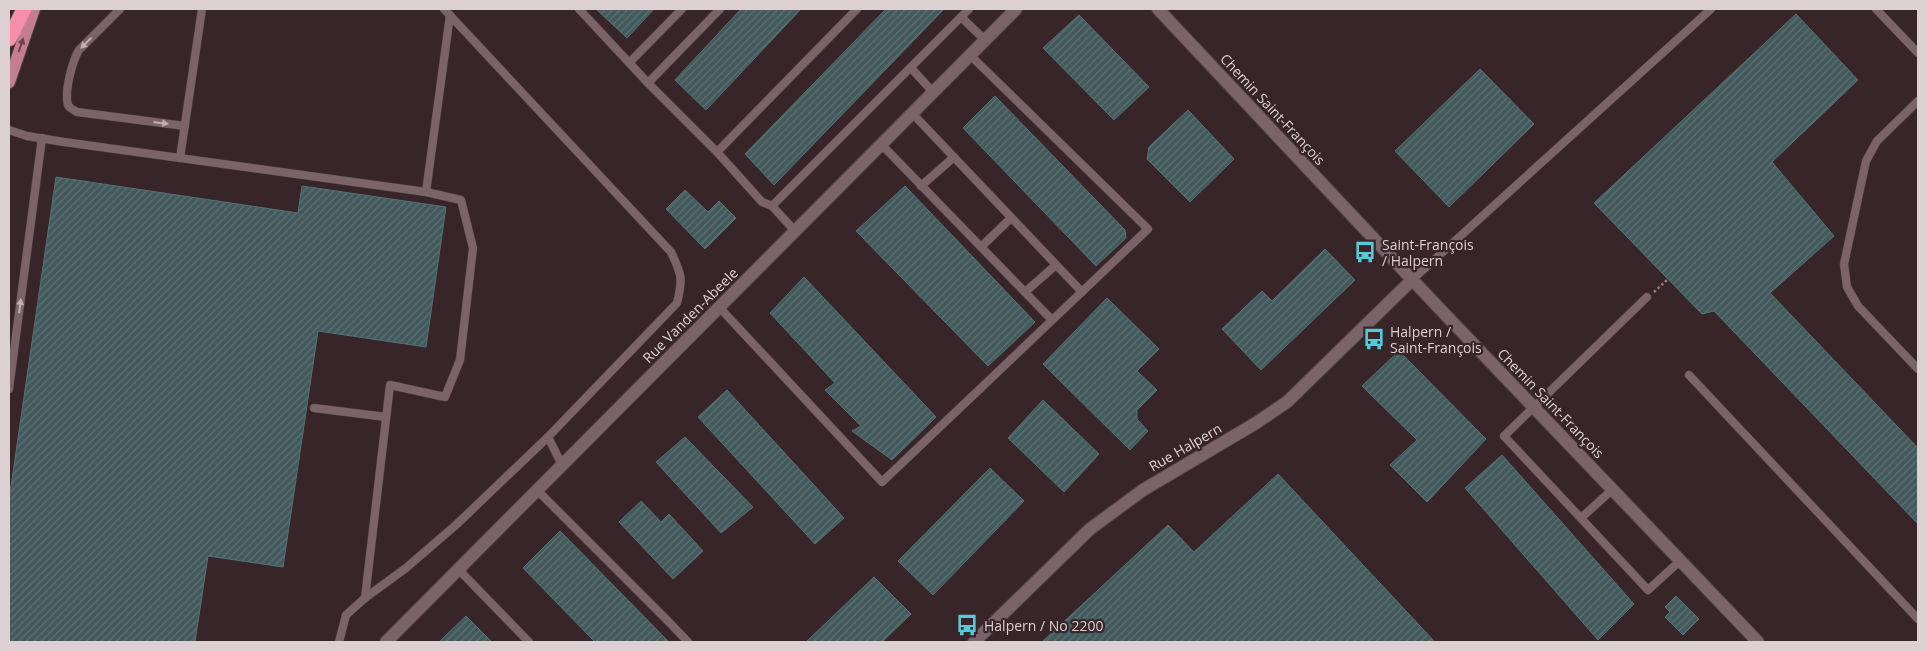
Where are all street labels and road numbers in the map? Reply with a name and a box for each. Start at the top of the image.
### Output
street label: Chemin Saint-François [1216,49,1330,169]
street label: Rue Vanden-Abeele [638,263,742,367]
street label: Chemin Saint-François [1494,344,1609,462]
street label: Rue Halpern [1145,418,1225,476]

